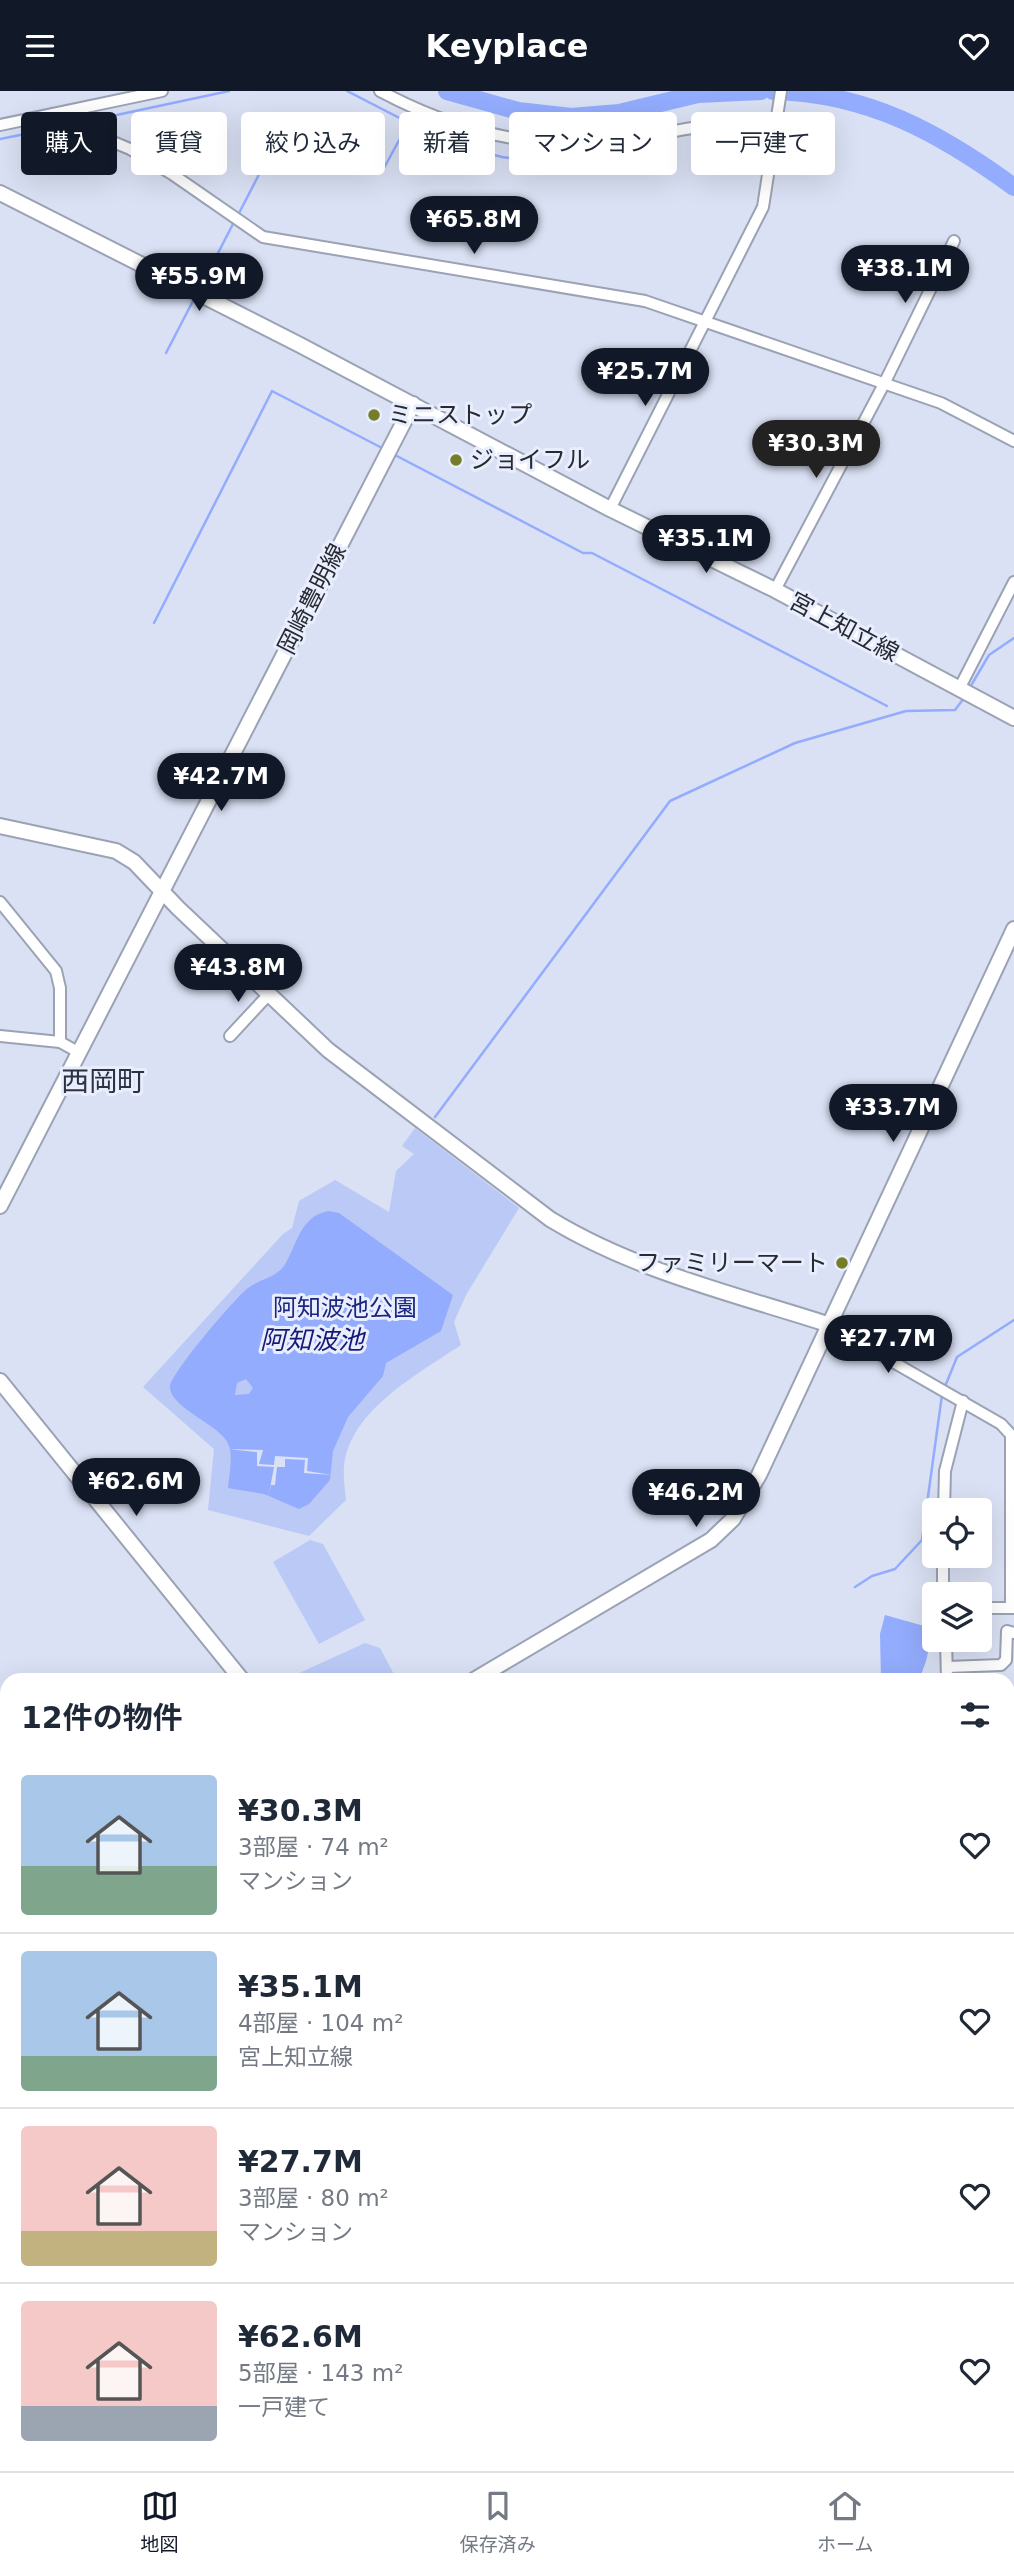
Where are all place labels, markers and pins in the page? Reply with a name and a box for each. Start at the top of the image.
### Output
pin: ¥65.8M [417,197,531,256]
pin: ¥38.1M [848,245,962,305]
pin: ¥55.9M [142,253,256,313]
pin: ¥25.7M [588,349,702,408]
place label: ミニストップ [388,401,532,429]
marker: ミニストップ [366,407,382,423]
pin: ¥30.3M [759,421,873,480]
place label: ジョイフル [470,446,590,474]
marker: ジョイフル [448,452,464,468]
pin: ¥35.1M [649,515,763,575]
pin: ¥42.7M [164,753,278,813]
pin: ¥43.8M [181,944,295,1004]
pin: ¥33.7M [836,1084,950,1144]
place label: ファミリーマート [636,1249,828,1277]
marker: ファミリーマート [834,1255,850,1271]
pin: ¥27.7M [831,1315,945,1375]
pin: ¥62.6M [79,1459,193,1518]
pin: ¥46.2M [639,1469,753,1529]

